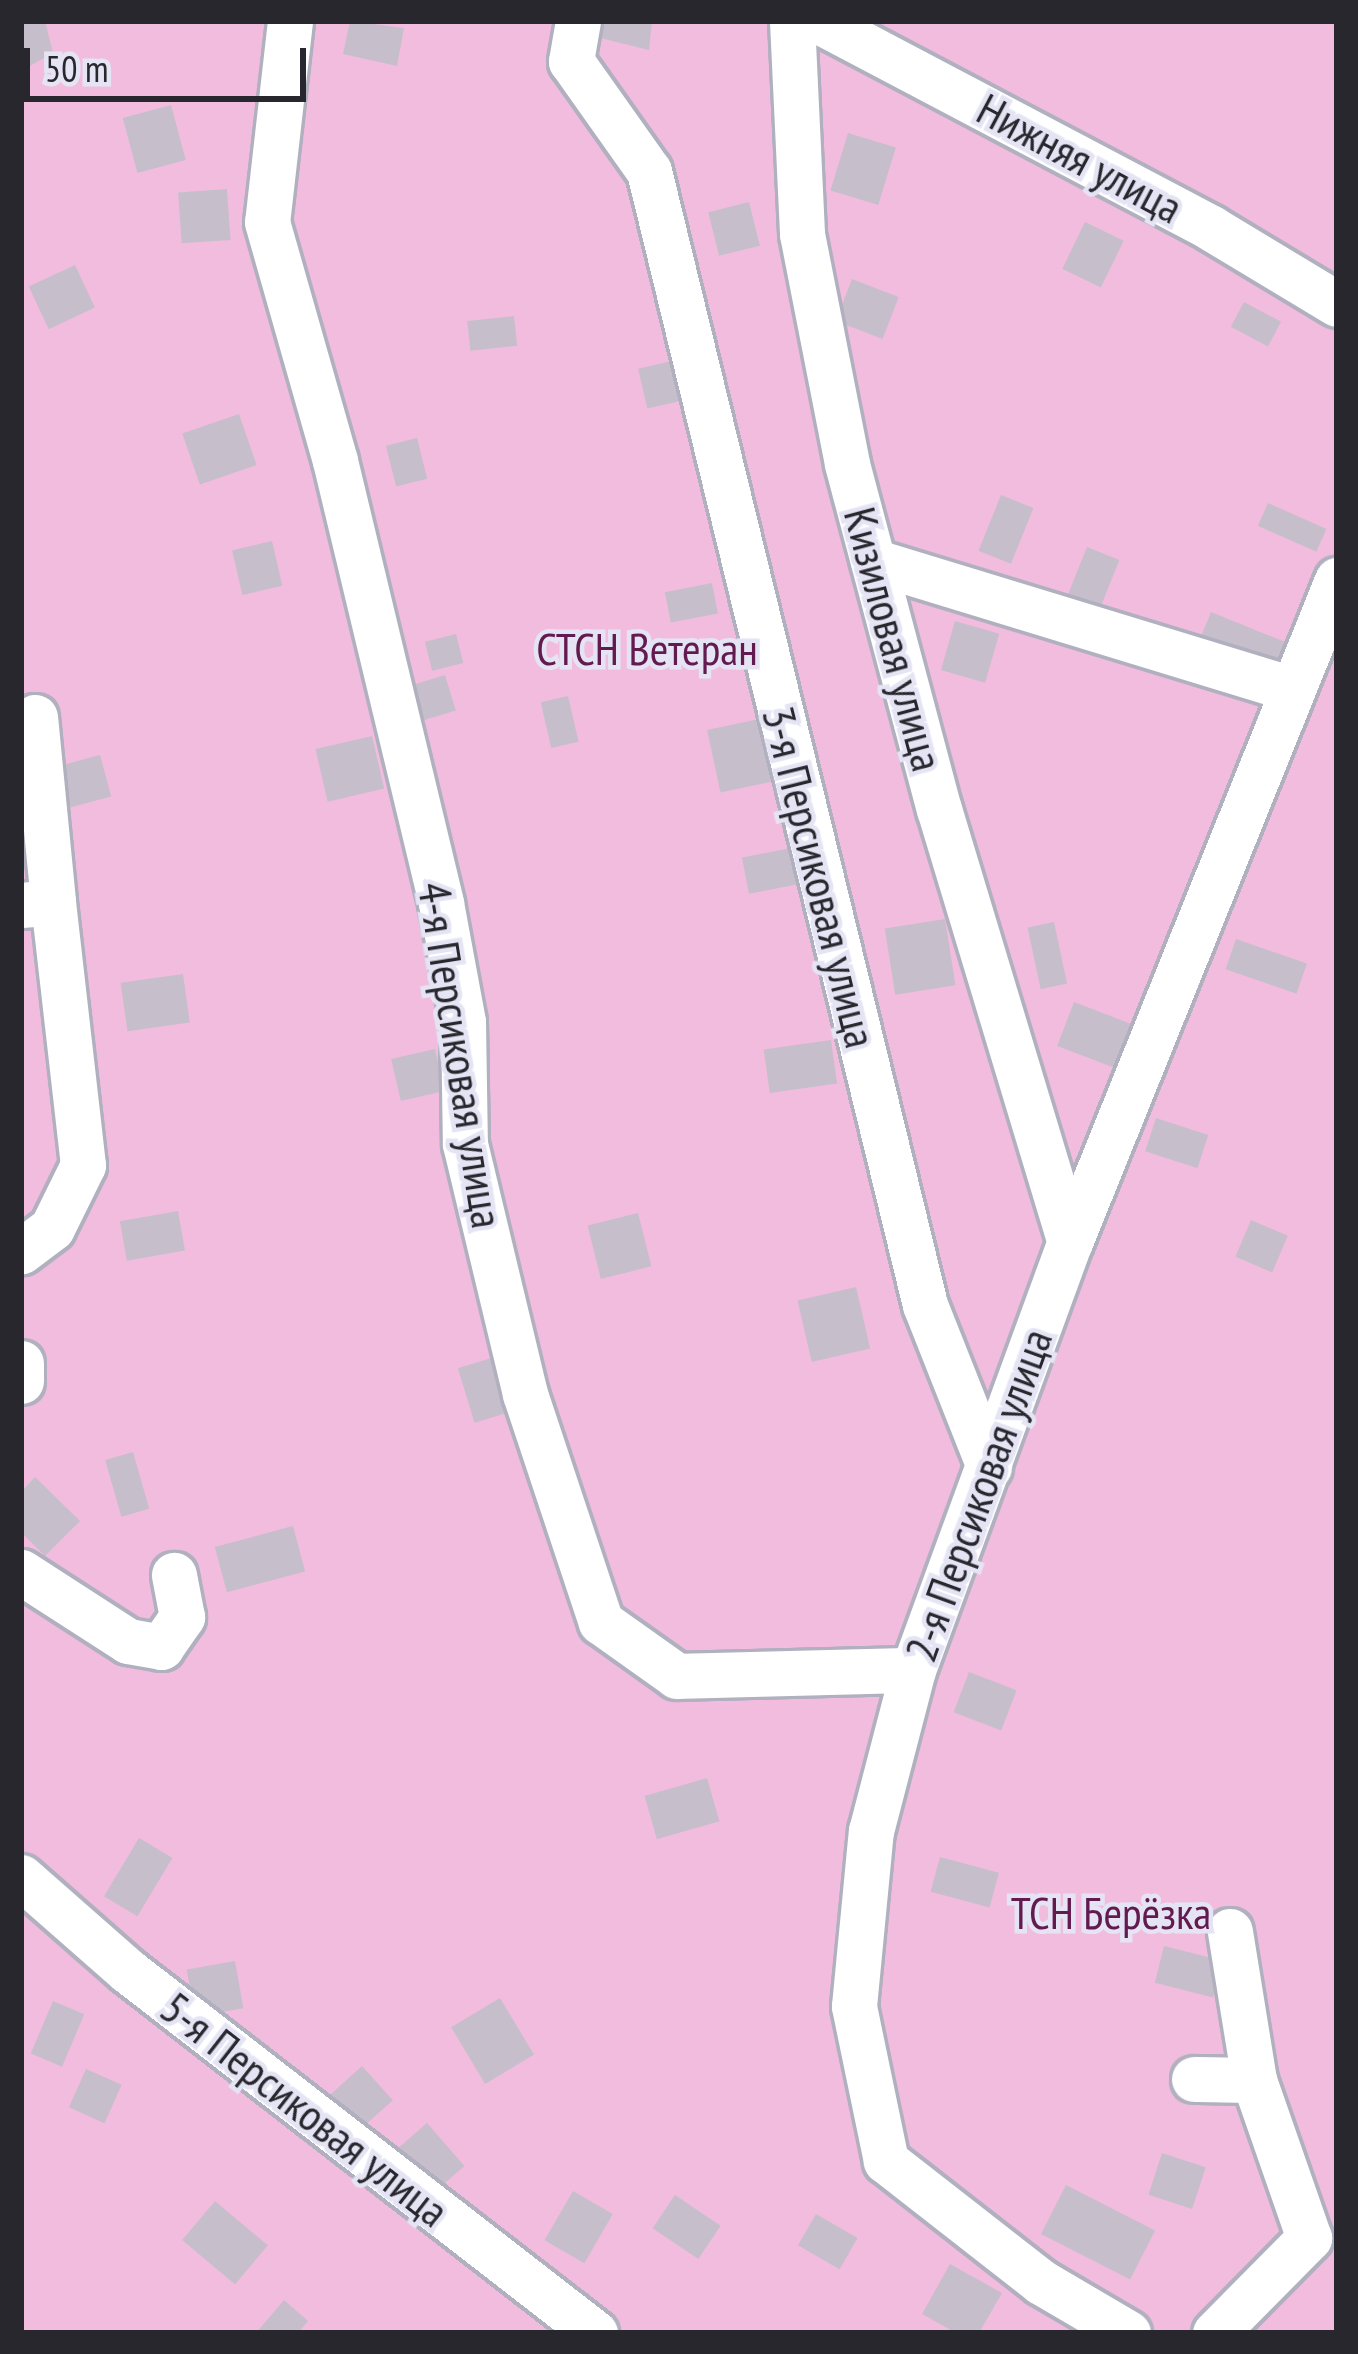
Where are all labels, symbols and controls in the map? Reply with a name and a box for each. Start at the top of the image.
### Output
scale bar [30,24,312,98]
text: 50 m [45,45,108,92]
street label: Нижняя улица [968,82,1192,234]
street label: Кизиловая улица [833,501,955,777]
park label: СТСН Ветеран [536,622,758,676]
street label: 3-я Персиковая улица [751,701,889,1053]
street label: 4-я Персиковая улица [407,878,515,1232]
street label: 2-я Персиковая улица [893,1321,1063,1669]
park label: ТСН Берёзка [1011,1886,1211,1940]
street label: 5-я Персиковая улица [151,1980,459,2238]

